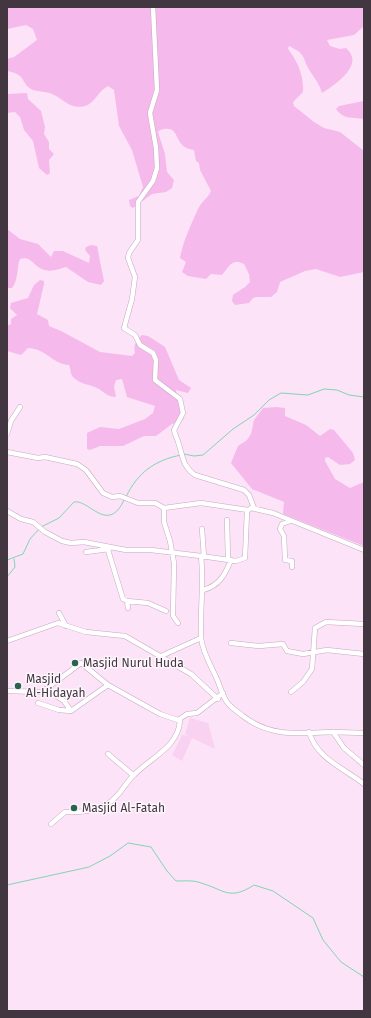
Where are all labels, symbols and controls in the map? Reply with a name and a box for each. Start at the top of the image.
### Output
place label: Masjid Nurul Huda [83,656,184,670]
marker: Masjid Nurul Huda [70,658,80,668]
place label: Masjid Al-Hidayah [26,672,85,700]
marker: Masjid Al-Hidayah [13,681,23,691]
place label: Masjid Al-Fatah [82,801,165,815]
marker: Masjid Al-Fatah [69,803,79,813]

